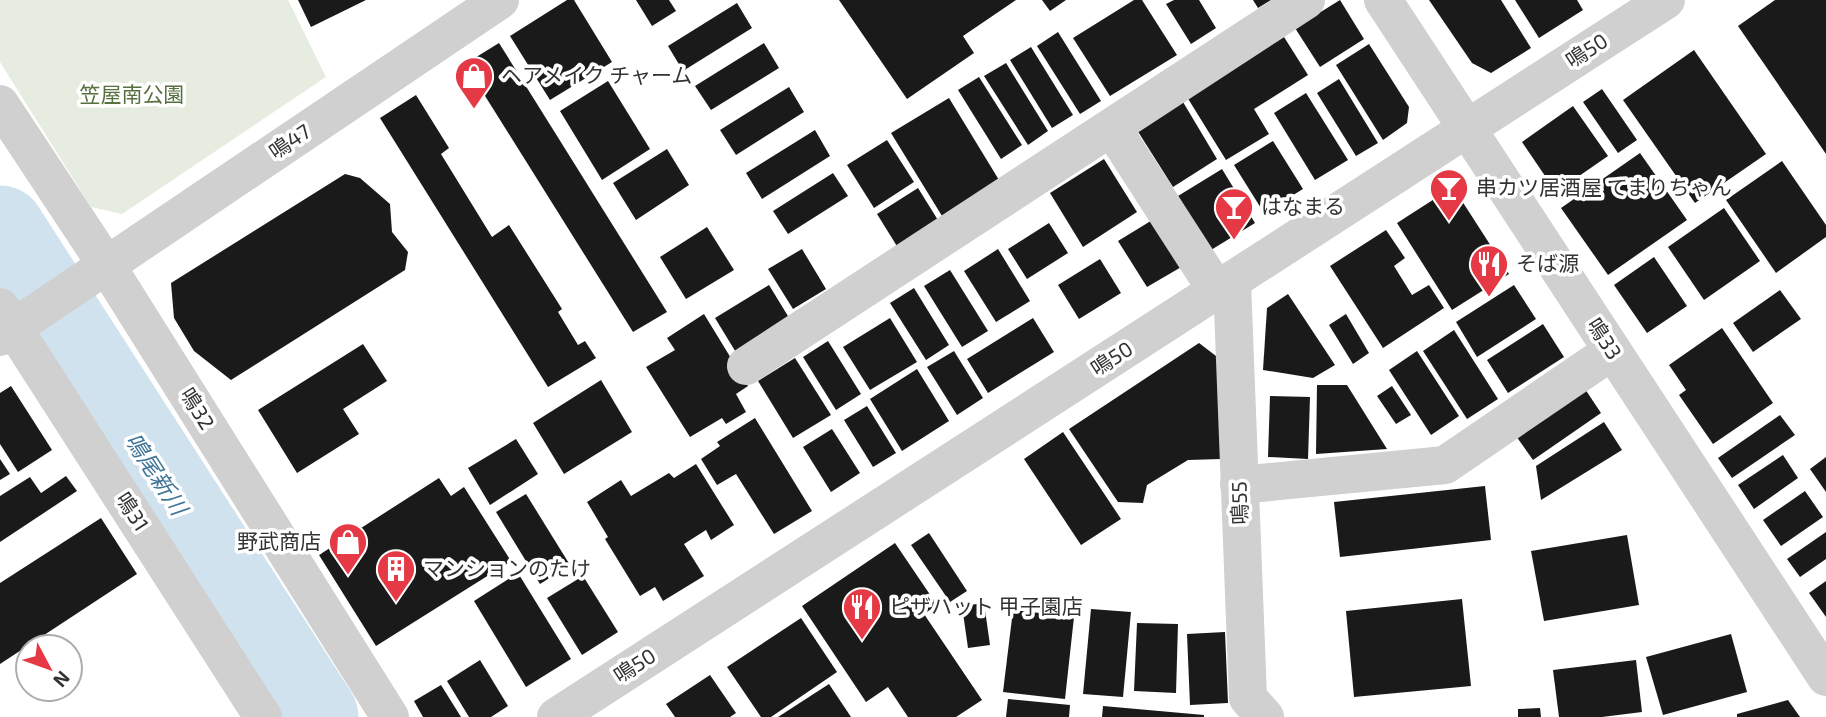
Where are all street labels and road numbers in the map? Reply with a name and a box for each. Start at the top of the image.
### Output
street label: 鳴50 [1561,27,1612,72]
street label: 鳴47 [264,118,315,164]
street label: 鳴33 [1583,313,1628,364]
street label: 鳴50 [1086,335,1137,380]
street label: 鳴32 [176,383,221,434]
street label: 鳴55 [1225,481,1252,525]
street label: 鳴31 [112,487,155,535]
street label: 鳴50 [609,642,660,687]

